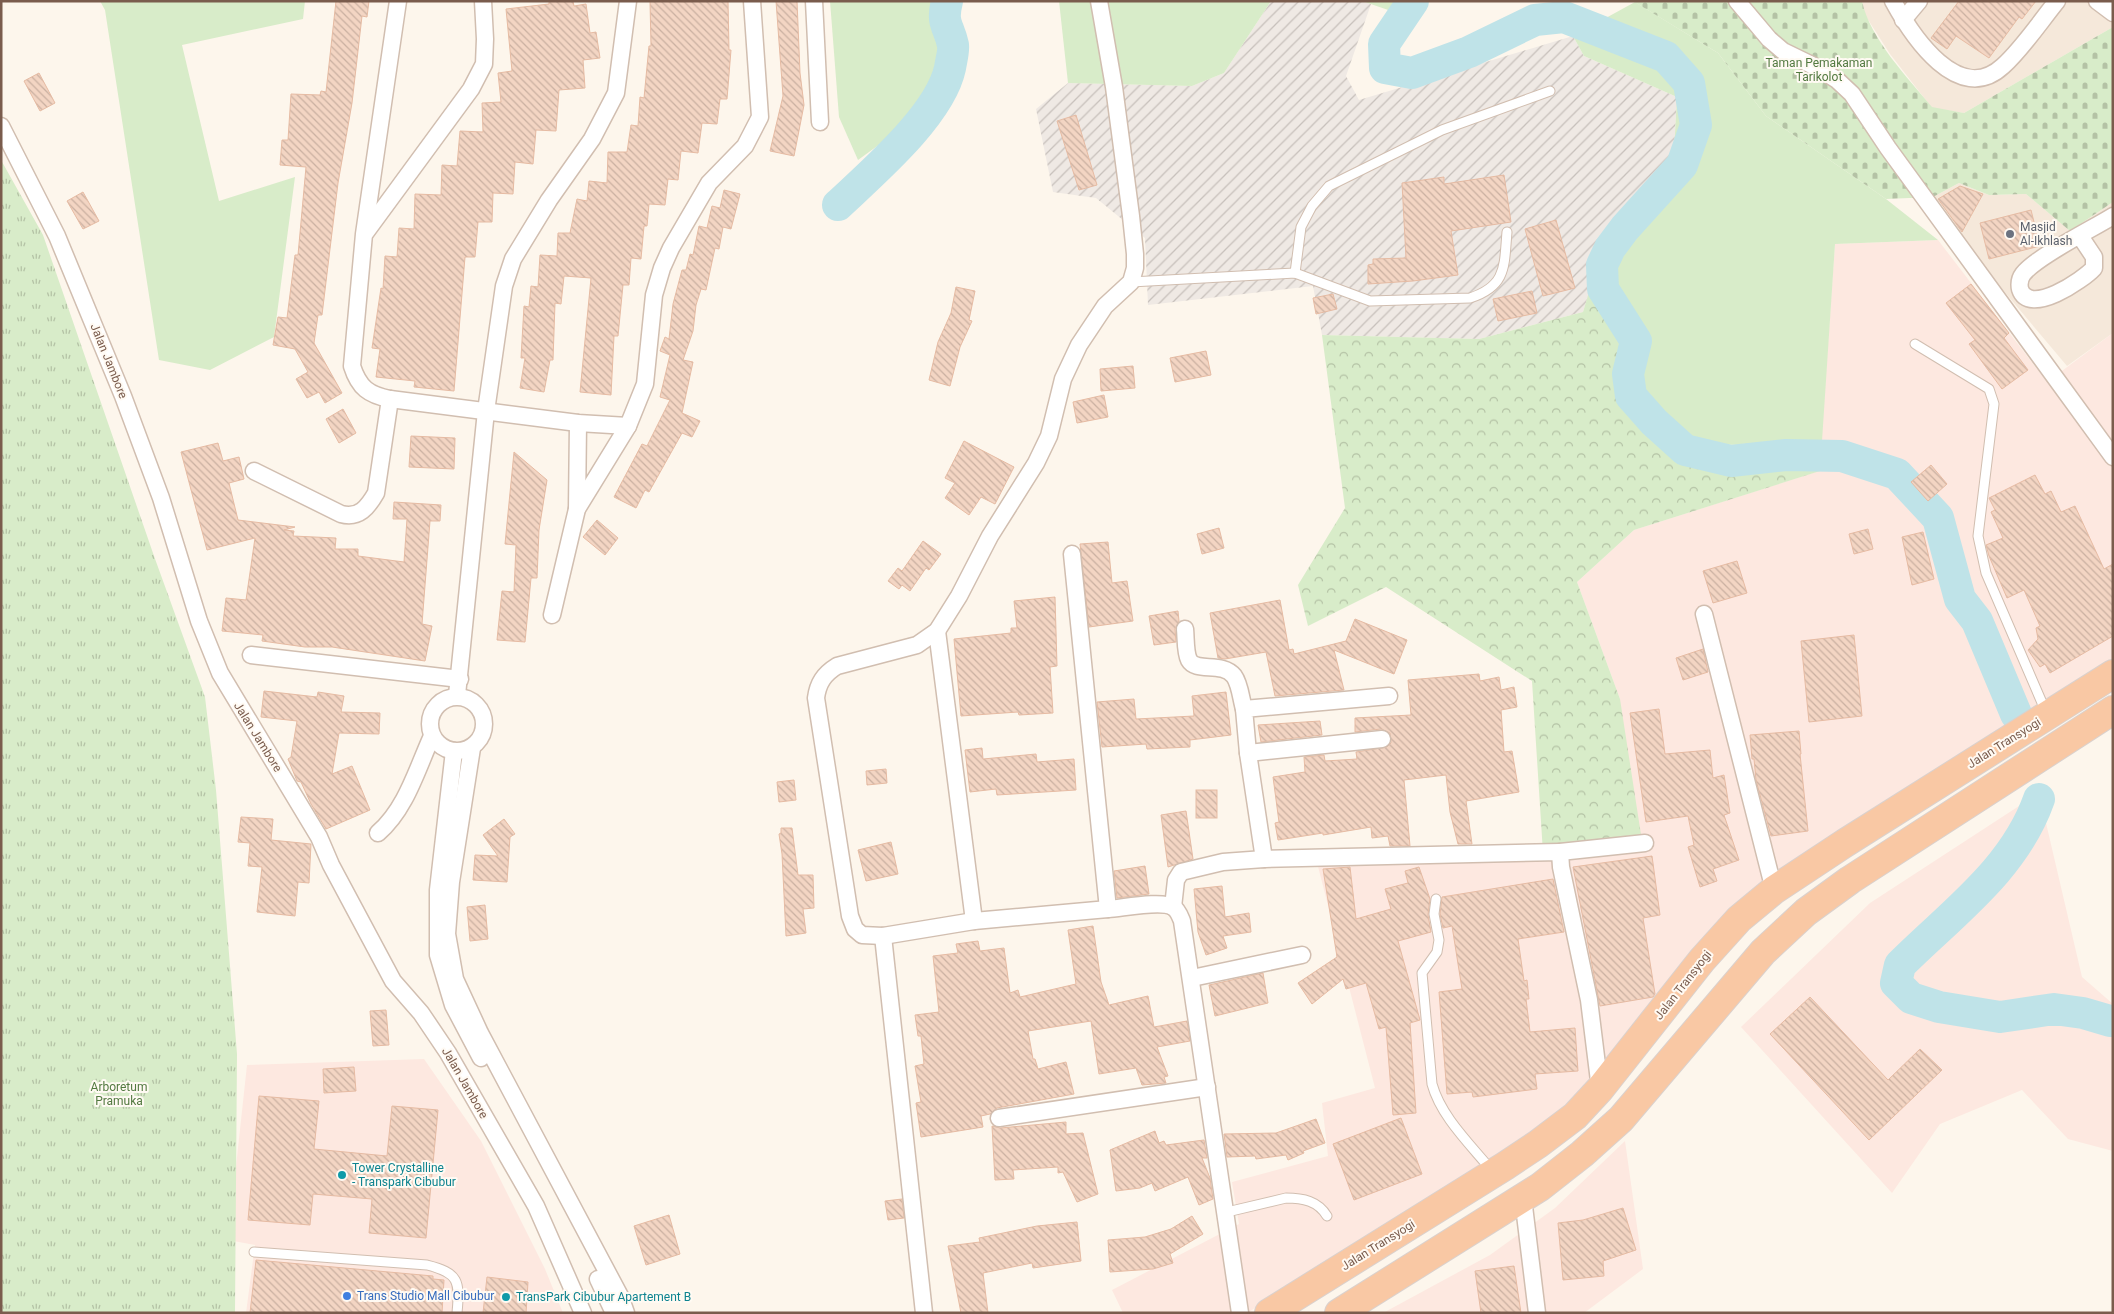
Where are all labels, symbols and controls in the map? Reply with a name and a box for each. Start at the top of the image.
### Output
park label: Taman Pemakaman Tarikolot [1766,56,1872,84]
place label: Masjid Al-Ikhlash [2020,220,2072,248]
marker: Masjid Al-Ikhlash [2004,228,2016,240]
street label: Jalan Jambore [88,321,130,401]
street label: Jalan Jambore [231,699,285,775]
street label: Jalan Transyogi [1965,715,2043,771]
street label: Jalan Transyogi [1652,948,1714,1022]
street label: Jalan Jambore [439,1045,491,1121]
park label: Arboretum Pramuka [91,1080,147,1108]
place label: Tower Crystalline - Transpark Cibubur [352,1161,456,1189]
marker: Tower Crystalline - Transpark Cibubur [336,1169,348,1181]
street label: Jalan Transyogi [1339,1217,1417,1273]
place label: Trans Studio Mall Cibubur [357,1289,494,1303]
marker: Trans Studio Mall Cibubur [341,1290,353,1302]
place label: TransPark Cibubur Apartement B [516,1290,691,1304]
marker: TransPark Cibubur Apartement B [500,1291,512,1303]

